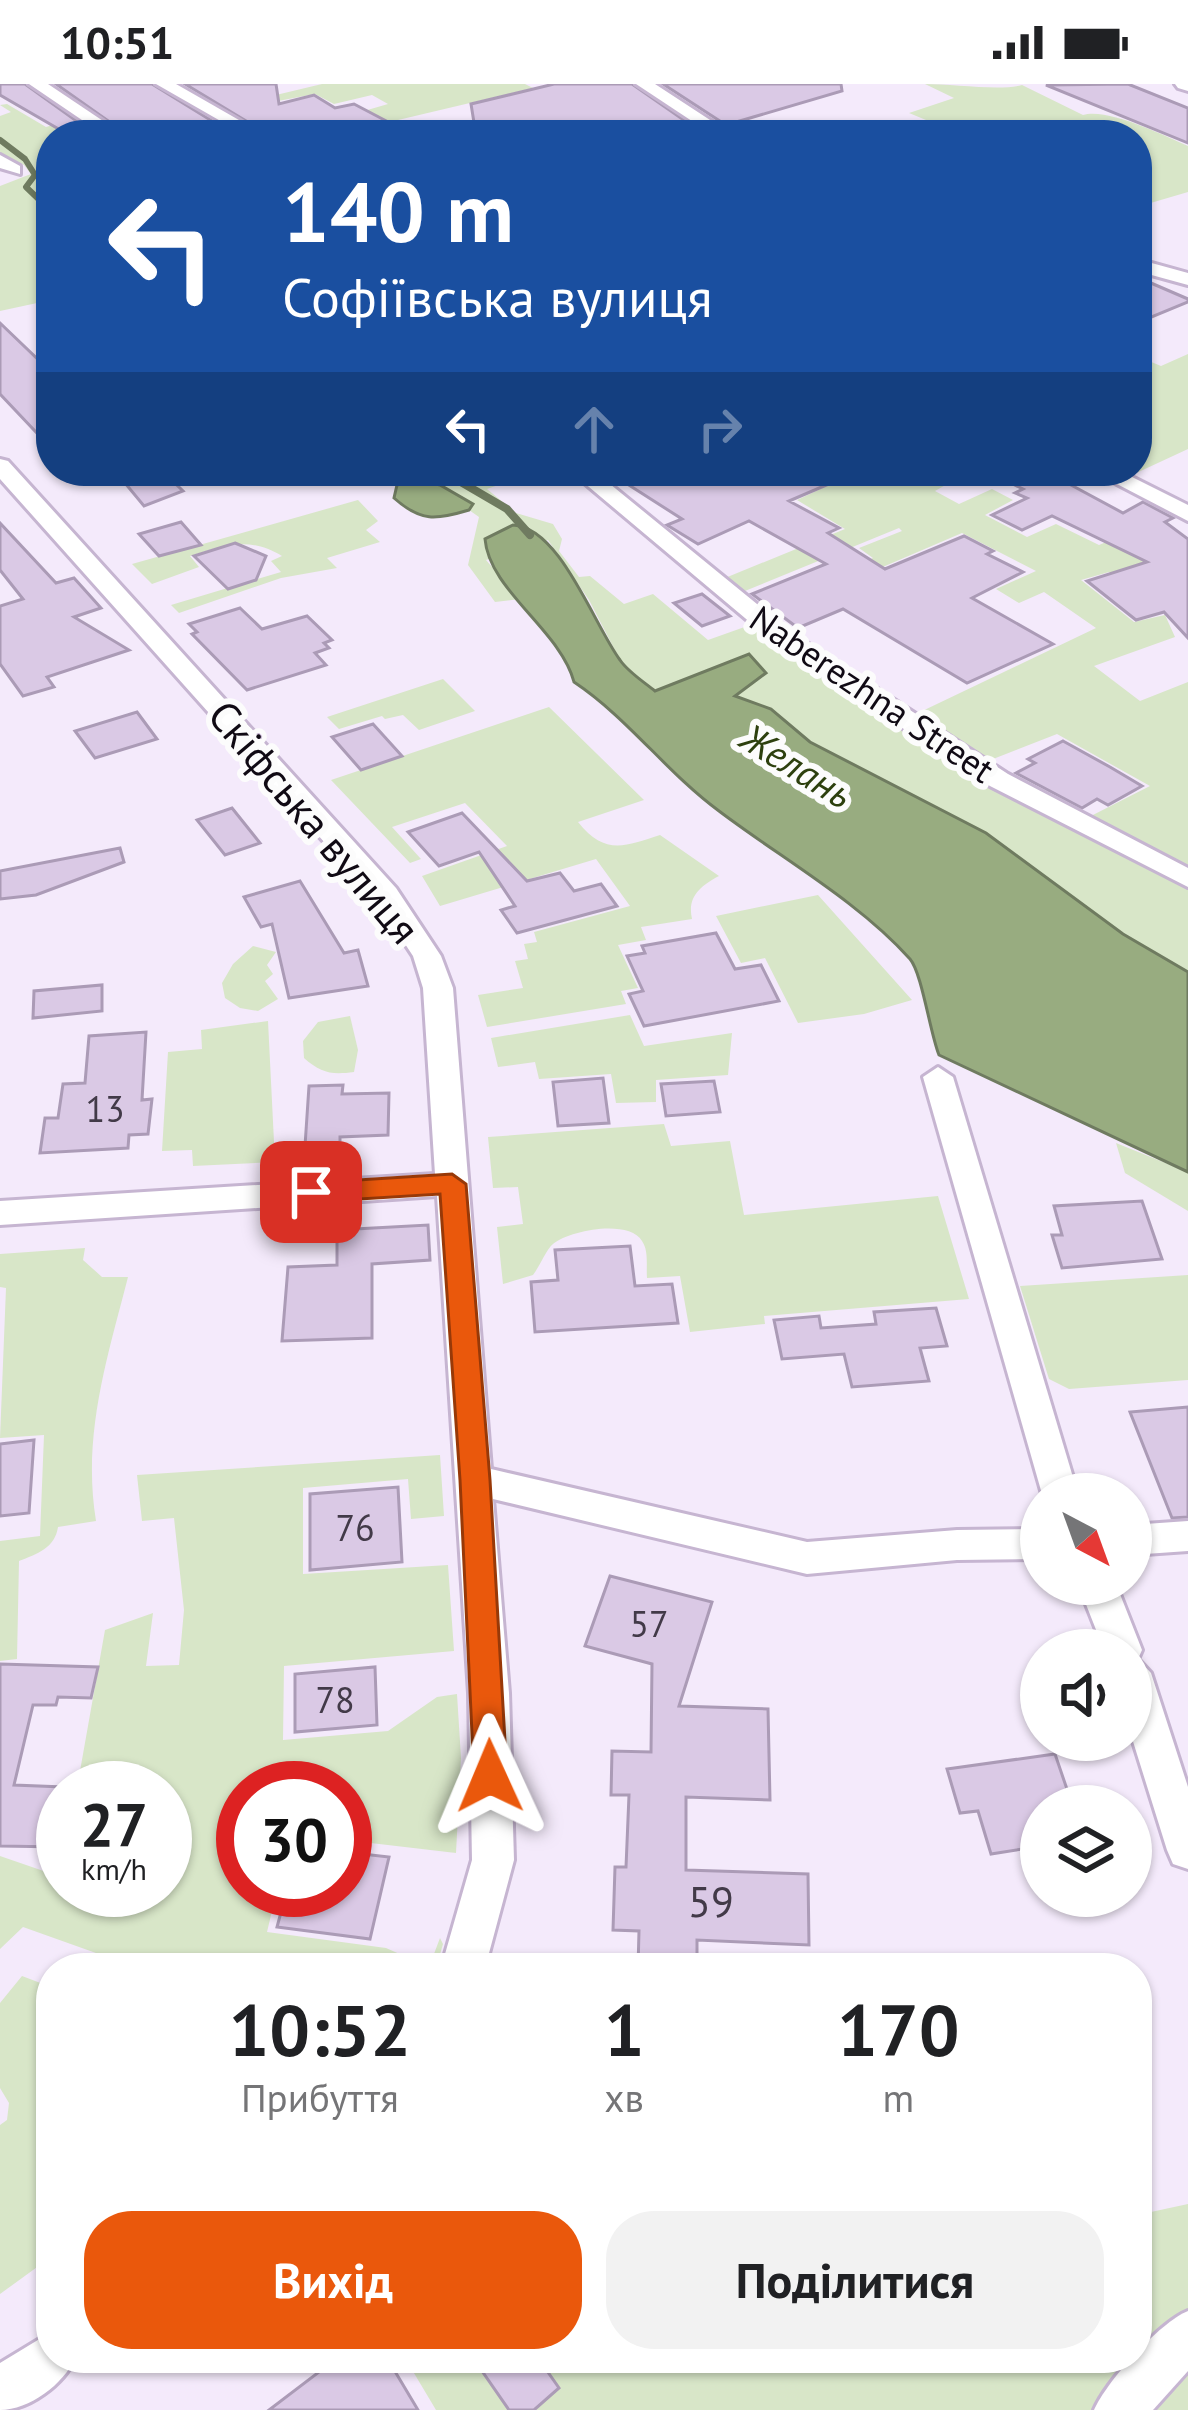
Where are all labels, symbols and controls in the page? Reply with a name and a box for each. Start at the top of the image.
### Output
text: 10:51 [60,13,174,71]
text: 140 m [282,156,514,265]
icon: left [84,168,240,324]
text: Софіївська вулиця [282,262,713,332]
icon: left [435,396,501,462]
icon: ahead [561,396,627,462]
icon: right [687,396,753,462]
street label: Naberezhna Street [741,594,1003,793]
street label: Скіфська вулиця [196,689,432,955]
water label: Желань [730,711,863,820]
house number: 13 [85,1085,125,1132]
pin [260,1141,362,1243]
icon: arrive [278,1159,344,1225]
north arrow [1020,1473,1152,1605]
map controls [1020,1473,1152,1917]
house number: 76 [335,1504,375,1551]
house number: 57 [629,1600,669,1647]
button: sound [1020,1629,1152,1761]
house number: 78 [315,1676,355,1723]
position arrow [427,1713,553,1839]
speed limit sign: 30 [216,1761,372,1917]
text: 27 [80,1785,148,1863]
button: layers [1020,1785,1152,1917]
text: km/h [81,1849,147,1888]
house number: 59 [688,1874,734,1929]
text: 10:52 [229,1983,411,2076]
text: 1 [604,1983,645,2076]
text: 170 [837,1983,959,2076]
text: Прибуття [241,2072,399,2123]
text: хв [604,2072,644,2123]
text: m [882,2072,914,2123]
button: Вихід [84,2211,582,2349]
button: Поділитися [606,2211,1104,2349]

